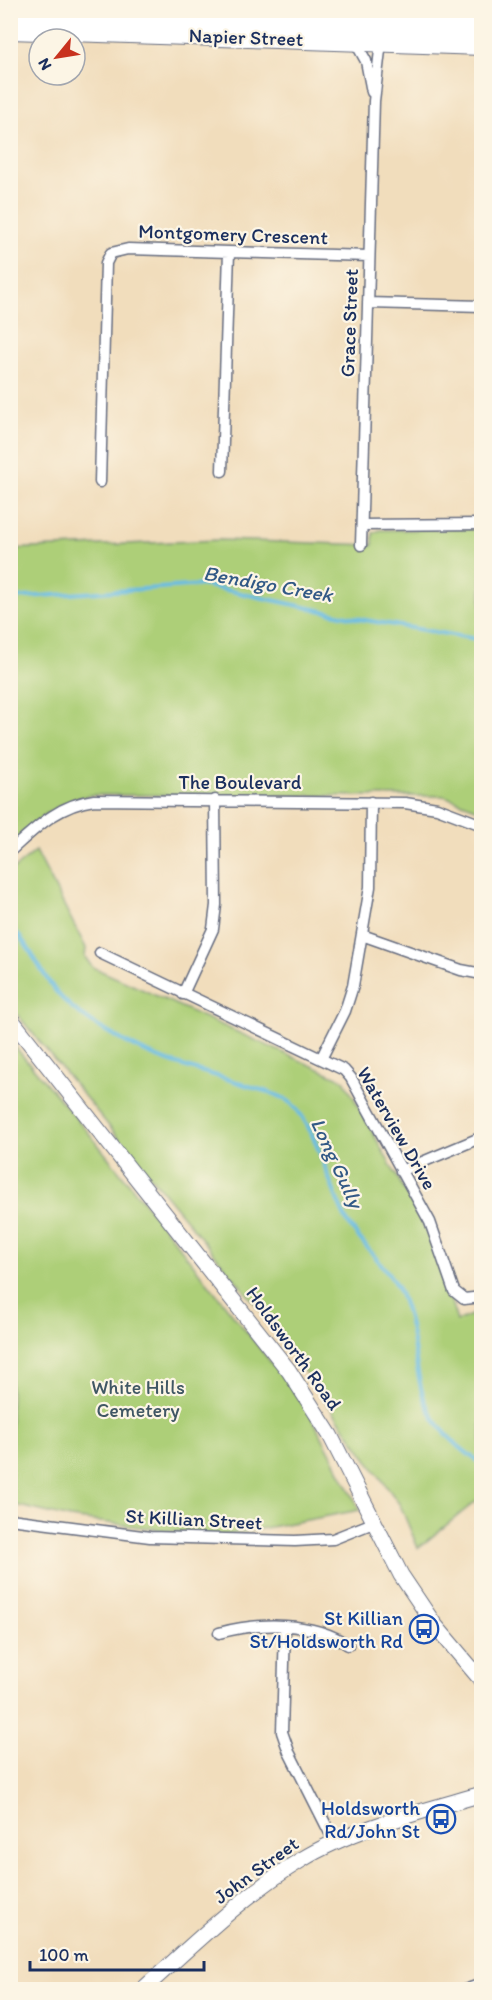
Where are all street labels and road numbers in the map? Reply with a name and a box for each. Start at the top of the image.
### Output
street label: Napier Street [188,23,304,51]
street label: Montgomery Crescent [138,219,329,249]
street label: Grace Street [335,268,363,378]
street label: The Boulevard [179,770,302,794]
street label: Waterview Drive [352,1062,442,1194]
street label: Holdsworth Road [241,1282,347,1415]
street label: St Killian Street [125,1503,263,1535]
street label: John Street [209,1831,303,1909]

